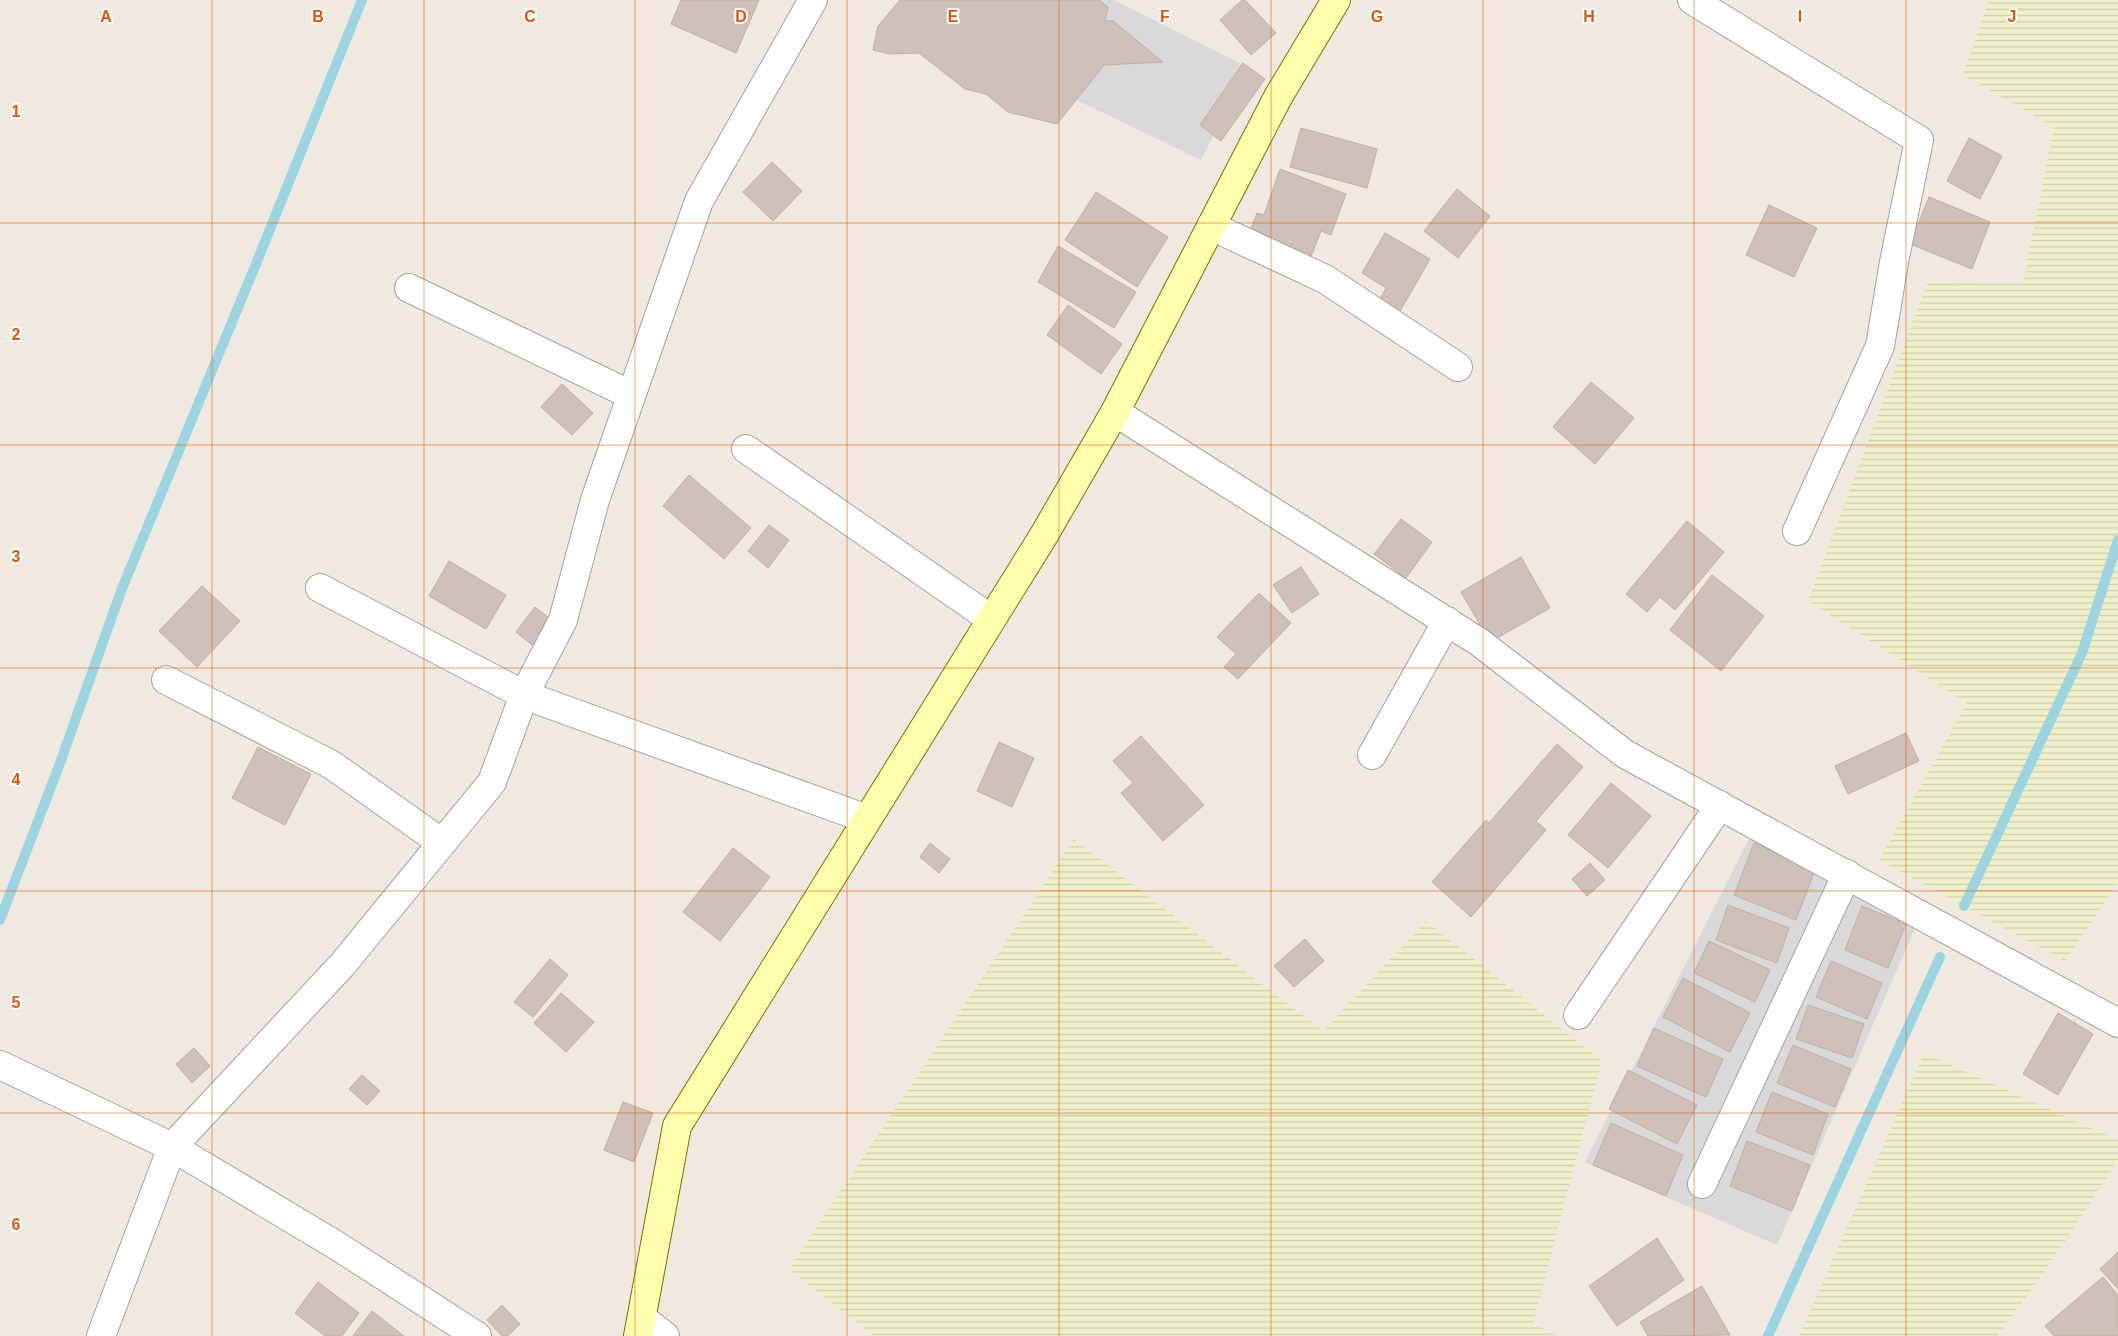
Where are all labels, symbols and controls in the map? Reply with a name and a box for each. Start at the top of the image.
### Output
text: A [100,8,112,25]
text: B [312,8,324,25]
text: C [524,8,536,25]
text: D [735,8,747,25]
text: E [948,8,959,25]
text: F [1160,8,1170,25]
text: G [1371,8,1383,25]
text: H [1583,8,1595,25]
text: I [1798,8,1802,25]
text: J [2008,8,2016,25]
text: 1 [12,103,21,120]
text: 2 [12,326,21,343]
text: 3 [12,548,21,565]
text: 4 [12,771,21,788]
text: 5 [12,994,21,1011]
text: 6 [12,1216,21,1233]

